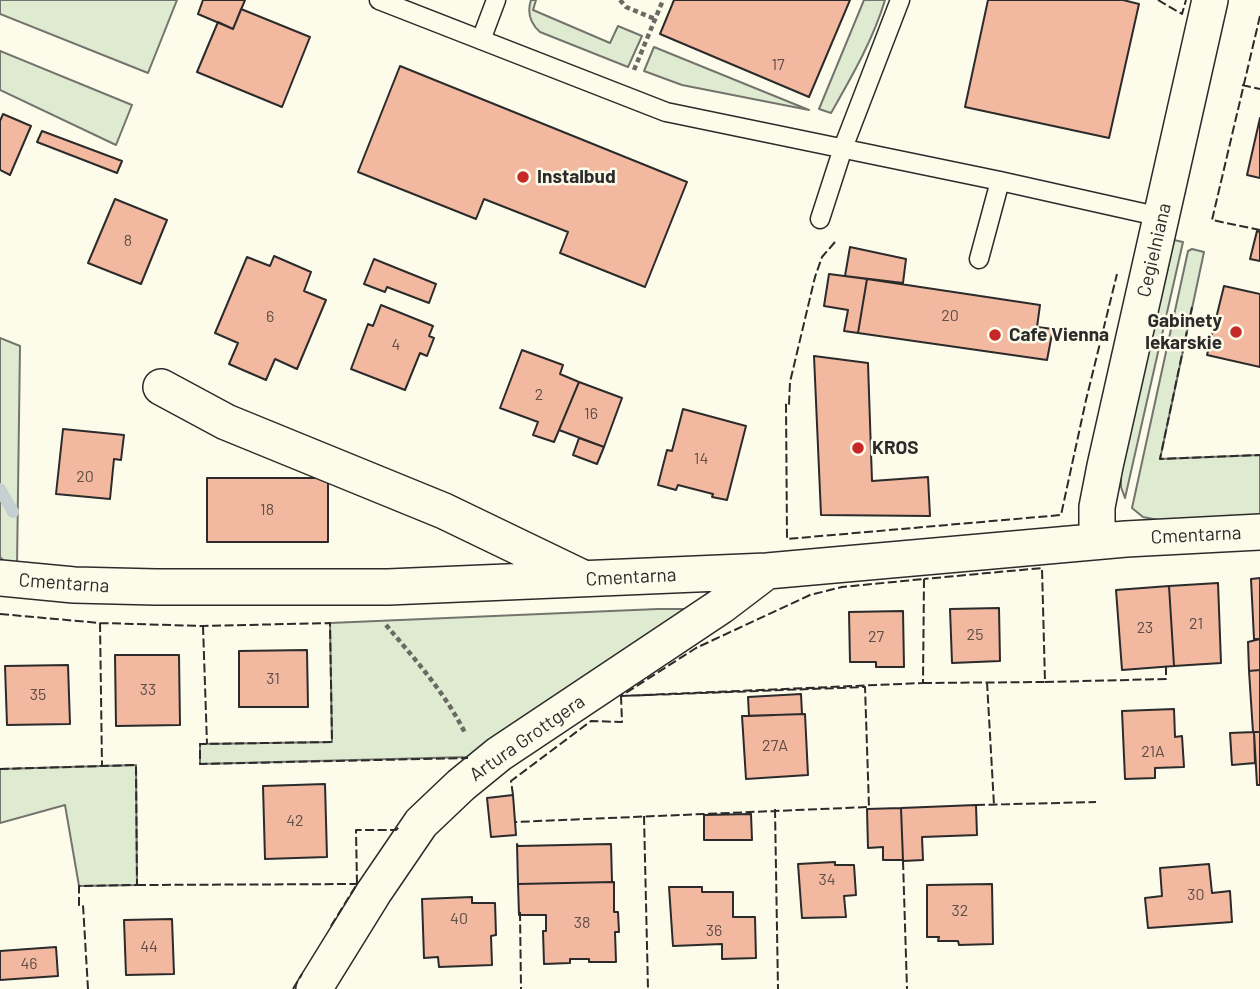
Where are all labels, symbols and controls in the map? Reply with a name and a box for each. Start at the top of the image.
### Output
house number: 17 [771,55,785,75]
place label: Instalbud [537,166,616,188]
marker: Instalbud [515,169,531,185]
street label: Cegielniana [1132,201,1176,299]
house number: 8 [124,231,132,251]
house number: 20 [941,306,959,326]
house number: 6 [266,307,274,327]
place label: Gabinety lekarskie [1145,310,1222,354]
place label: Cafe Vienna [1009,324,1109,346]
marker: Gabinety lekarskie [1228,324,1244,340]
marker: Cafe Vienna [987,327,1003,343]
house number: 4 [392,335,400,355]
house number: 2 [535,385,543,405]
house number: 16 [584,404,598,424]
place label: KROS [872,437,919,459]
marker: KROS [850,440,866,456]
house number: 14 [694,449,708,469]
house number: 20 [76,467,94,487]
house number: 18 [260,500,274,520]
street label: Cmentarna [1150,521,1242,549]
street label: Cmentarna [585,563,677,591]
street label: Cmentarna [18,568,110,598]
house number: 21 [1189,614,1203,634]
house number: 23 [1137,618,1153,638]
house number: 25 [967,625,983,645]
house number: 27 [868,627,884,647]
house number: 31 [266,669,280,689]
house number: 33 [140,680,156,700]
house number: 35 [30,685,46,705]
street label: Artura Grottgera [465,690,589,786]
house number: 27A [762,736,788,756]
house number: 21A [1141,742,1165,762]
house number: 42 [286,811,304,831]
house number: 34 [818,870,836,890]
house number: 30 [1187,885,1205,905]
house number: 32 [952,901,968,921]
house number: 40 [450,909,468,929]
house number: 38 [574,913,590,933]
house number: 36 [706,921,722,941]
house number: 44 [140,937,158,957]
house number: 46 [20,954,38,974]

